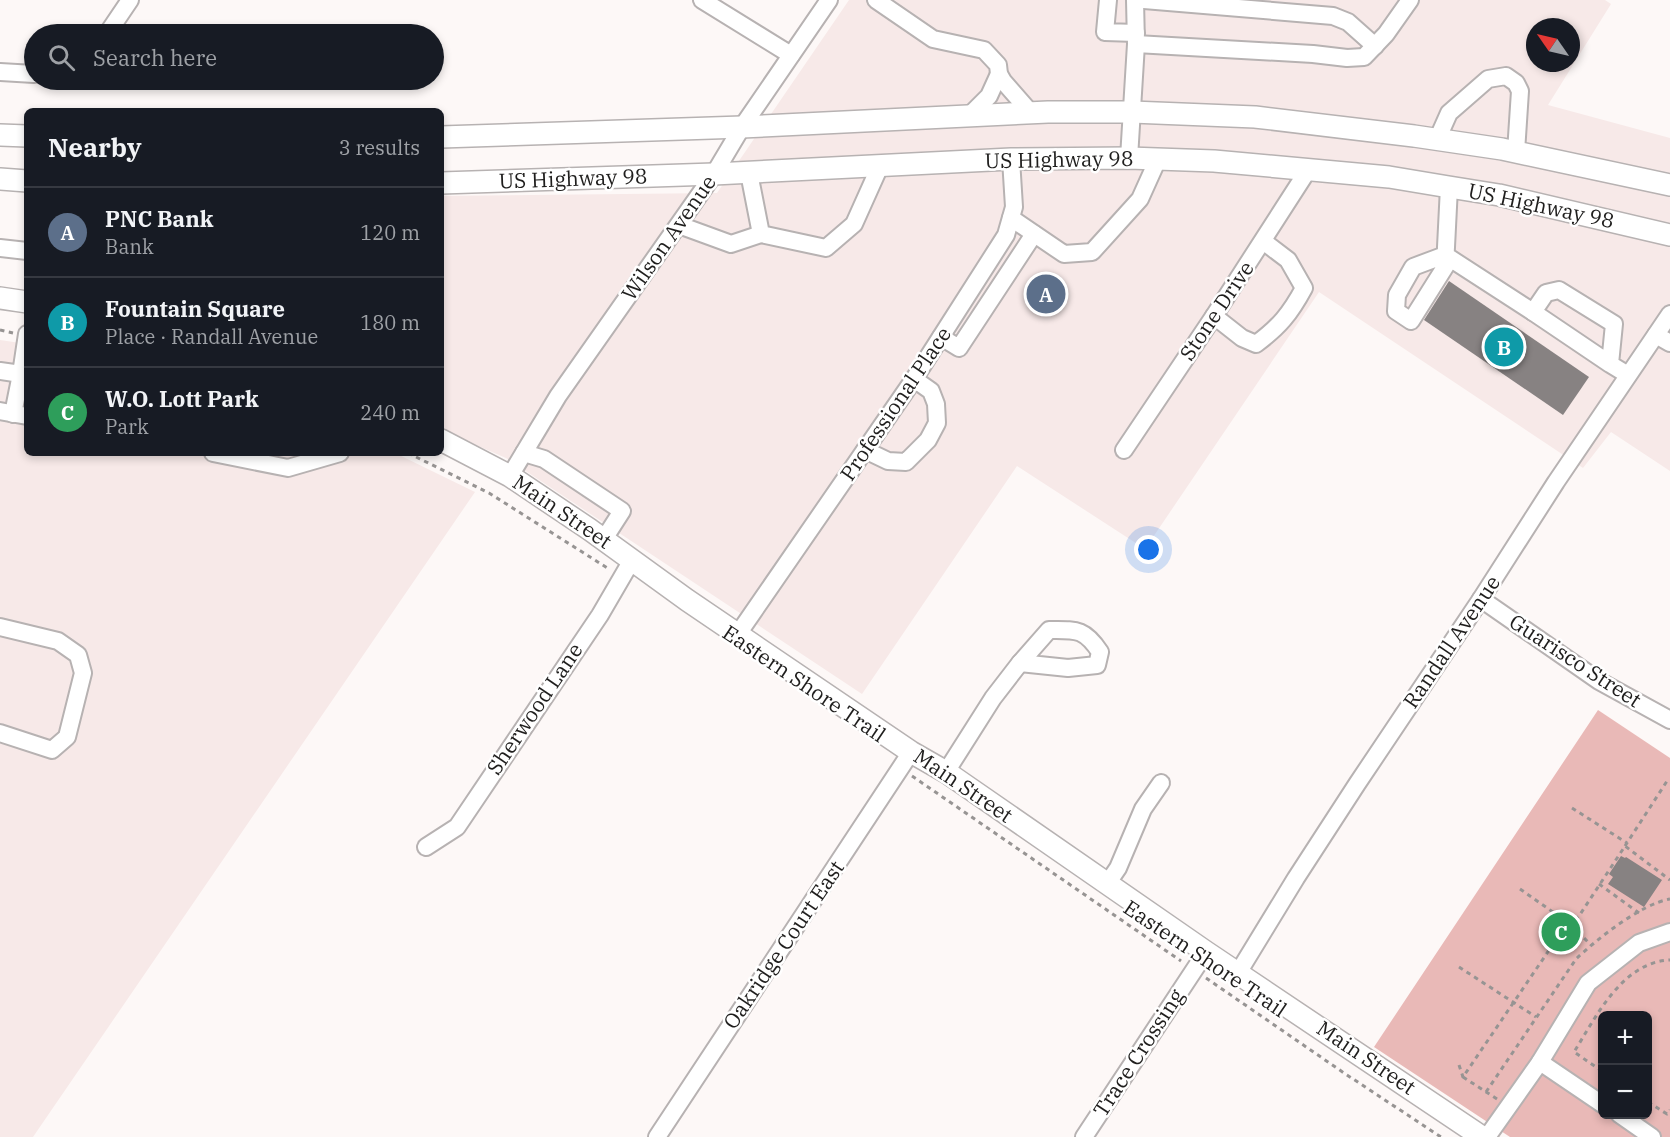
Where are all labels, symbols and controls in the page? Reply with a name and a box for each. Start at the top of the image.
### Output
north arrow [1526,18,1580,72]
search box [24,24,444,90]
icon: search [45,41,78,74]
text: Search here [93,43,217,72]
text: Nearby [48,130,142,164]
text: 3 results [339,134,420,161]
street label: US Highway 98 [984,144,1134,174]
street label: US Highway 98 [498,161,648,195]
street label: Wilson Avenue [615,169,722,306]
street label: US Highway 98 [1466,176,1617,234]
text: PNC Bank [105,204,213,233]
text: A [61,219,74,246]
text: 120 m [360,219,420,246]
text: Bank [105,233,154,260]
street label: Stone Drive [1173,255,1260,366]
pin: A [1026,272,1066,316]
text: Fountain Square [105,294,285,323]
text: B [60,309,75,336]
text: 180 m [360,309,420,336]
street label: Professional Place [833,321,957,486]
text: Place · Randall Avenue [105,323,318,350]
pin: B [1484,324,1524,370]
text: W.O. Lott Park [105,384,259,413]
text: C [61,399,74,426]
text: 240 m [360,399,420,426]
text: Park [105,413,149,440]
street label: Main Street [508,468,618,555]
your location [1134,535,1163,564]
street label: Randall Avenue [1396,570,1506,713]
street label: Guarisco Street [1504,607,1647,713]
street label: Eastern Shore Trail [718,618,892,748]
street label: Sherwood Lane [480,637,589,780]
street label: Main Street [909,742,1019,829]
street label: Oakridge Court East [716,855,850,1034]
street label: Eastern Shore Trail [1119,893,1293,1023]
pin: C [1542,910,1580,954]
street label: Trace Crossing [1086,983,1190,1122]
map controls [1598,1011,1652,1119]
button: + [1598,1011,1652,1065]
street label: Main Street [1312,1014,1422,1101]
button: − [1598,1065,1652,1119]

